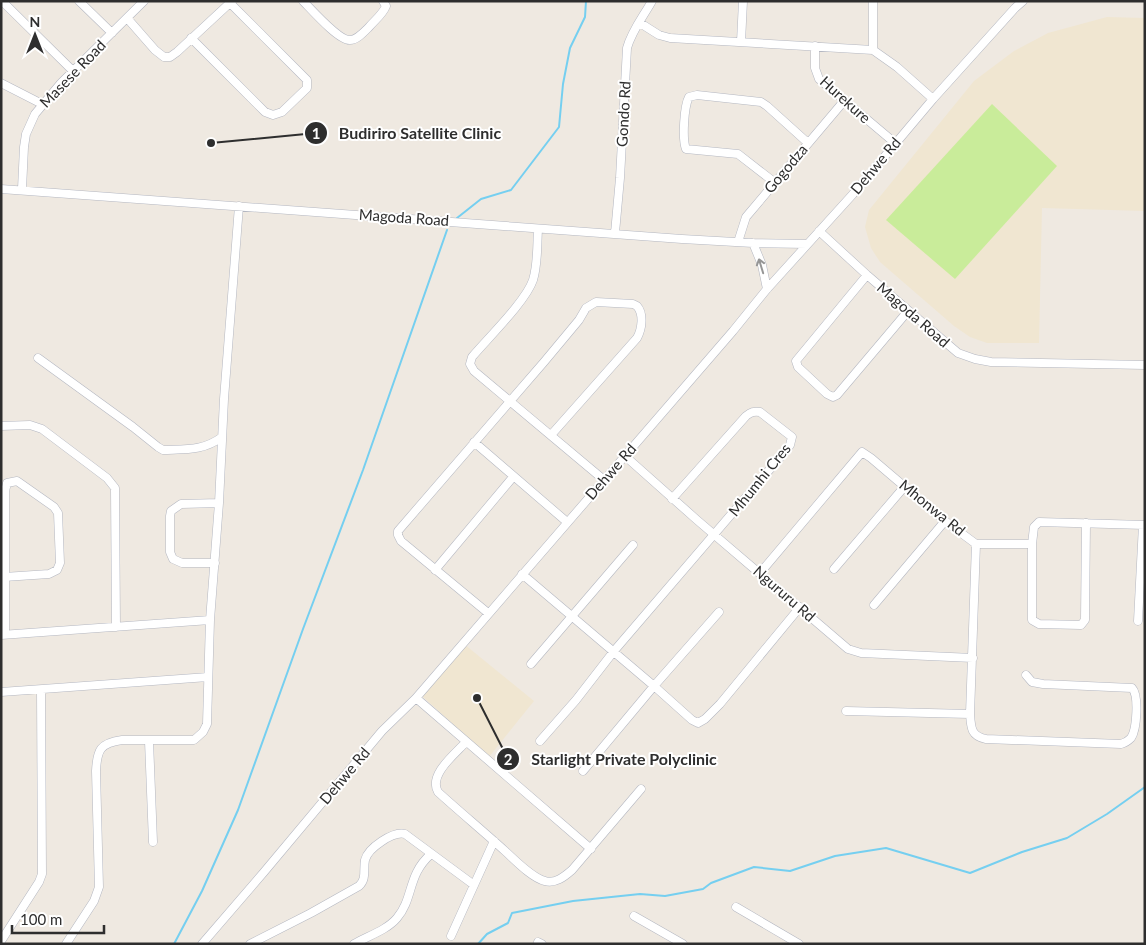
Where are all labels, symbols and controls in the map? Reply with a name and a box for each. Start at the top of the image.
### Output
north arrow [10,10,60,60]
text: N [30,13,40,30]
street label: Masese Road [36,36,109,111]
street label: Hurekure [817,72,875,127]
street label: Gondo Rd [612,81,634,147]
callout: Budiriro Satellite Clinic [304,118,511,149]
text: Budiriro Satellite Clinic [339,123,501,142]
text: 1 [312,124,320,142]
street label: Dehwe Rd [846,133,904,197]
street label: Gogodza [760,140,811,196]
street label: Magoda Road [358,205,450,229]
one-way arrow [756,258,766,274]
street label: Magoda Road [874,278,954,351]
street label: Mhumhi Cres [724,439,794,519]
street label: Dehwe Rd [581,440,639,503]
street label: Mhonwa Rd [896,475,969,539]
street label: Ngururu Rd [750,561,819,625]
street label: Dehwe Rd [315,743,373,807]
callout: Starlight Private Polyclinic [496,744,726,775]
text: Starlight Private Polyclinic [531,749,717,768]
text: 2 [504,750,513,768]
scale bar [12,902,105,934]
text: 100 m [20,910,62,928]

